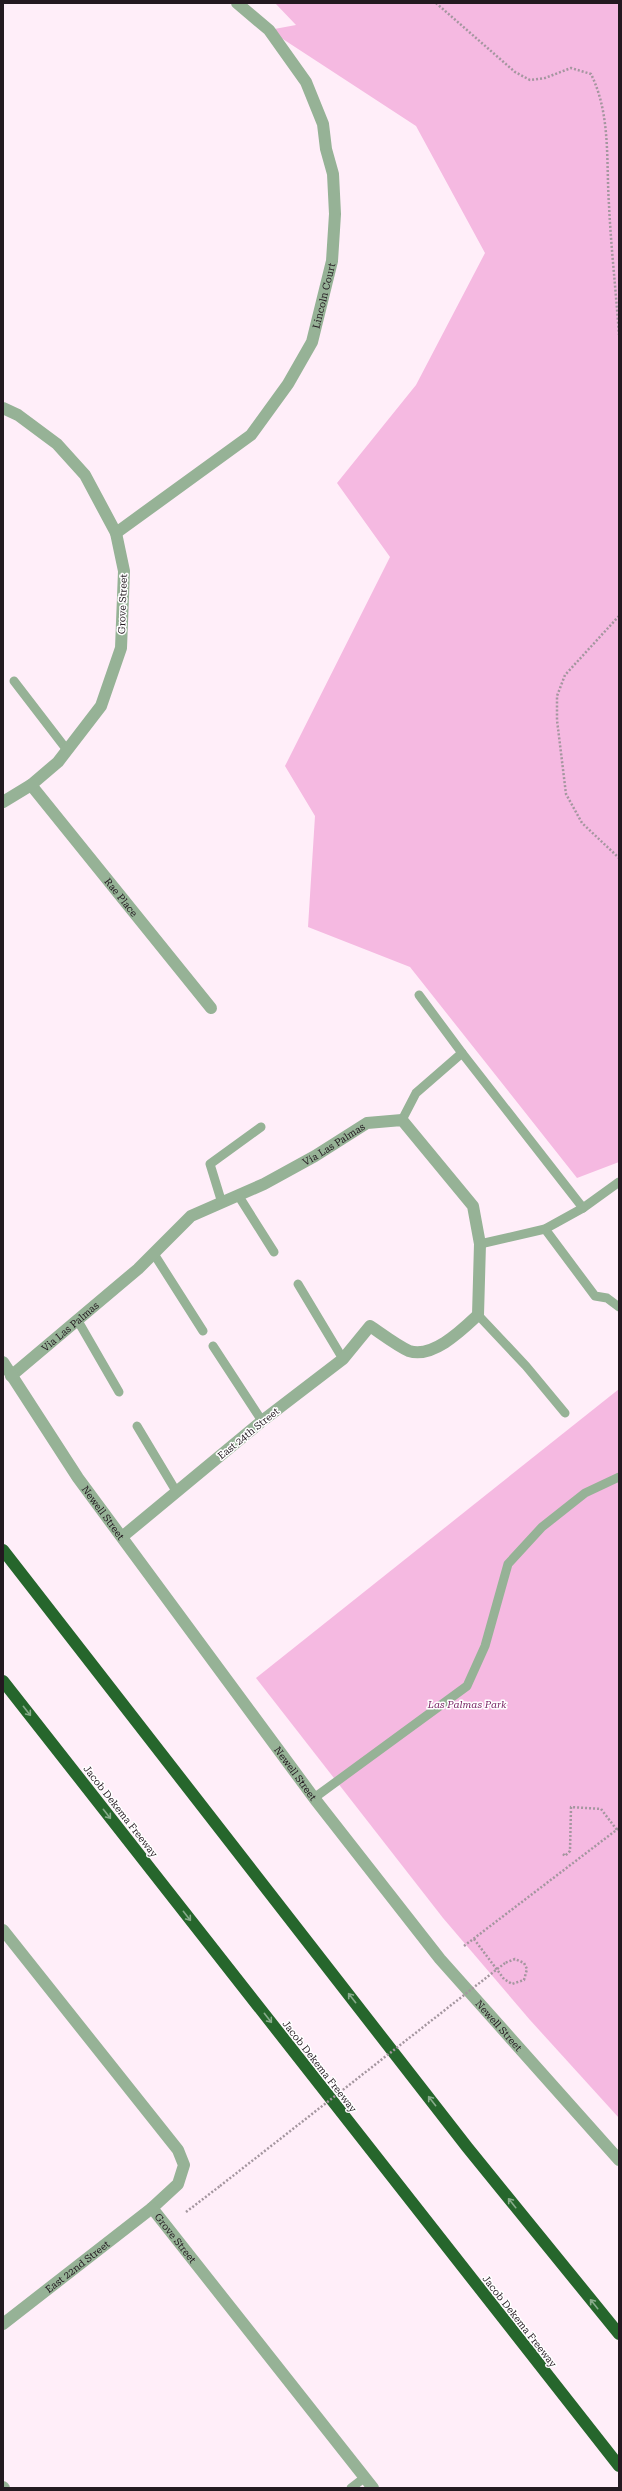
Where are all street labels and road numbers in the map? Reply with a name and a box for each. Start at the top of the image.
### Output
street label: Lincoln Court [311,261,337,330]
street label: Grove Street [116,574,129,634]
street label: Rae Place [102,876,140,919]
street label: Via Las Palmas [301,1121,367,1168]
street label: Via Las Palmas [39,1299,101,1354]
street label: East 24th Street [216,1405,281,1461]
street label: Newell Street [80,1484,127,1542]
street label: Newell Street [272,1744,319,1803]
street label: Jacob Dekema Freeway [81,1763,160,1859]
street label: Newell Street [473,1998,524,2053]
street label: Jacob Dekema Freeway [280,2018,359,2114]
street label: Grove Street [152,2211,198,2265]
street label: East 22nd Street [43,2238,112,2295]
street label: Jacob Dekema Freeway [480,2273,559,2369]

